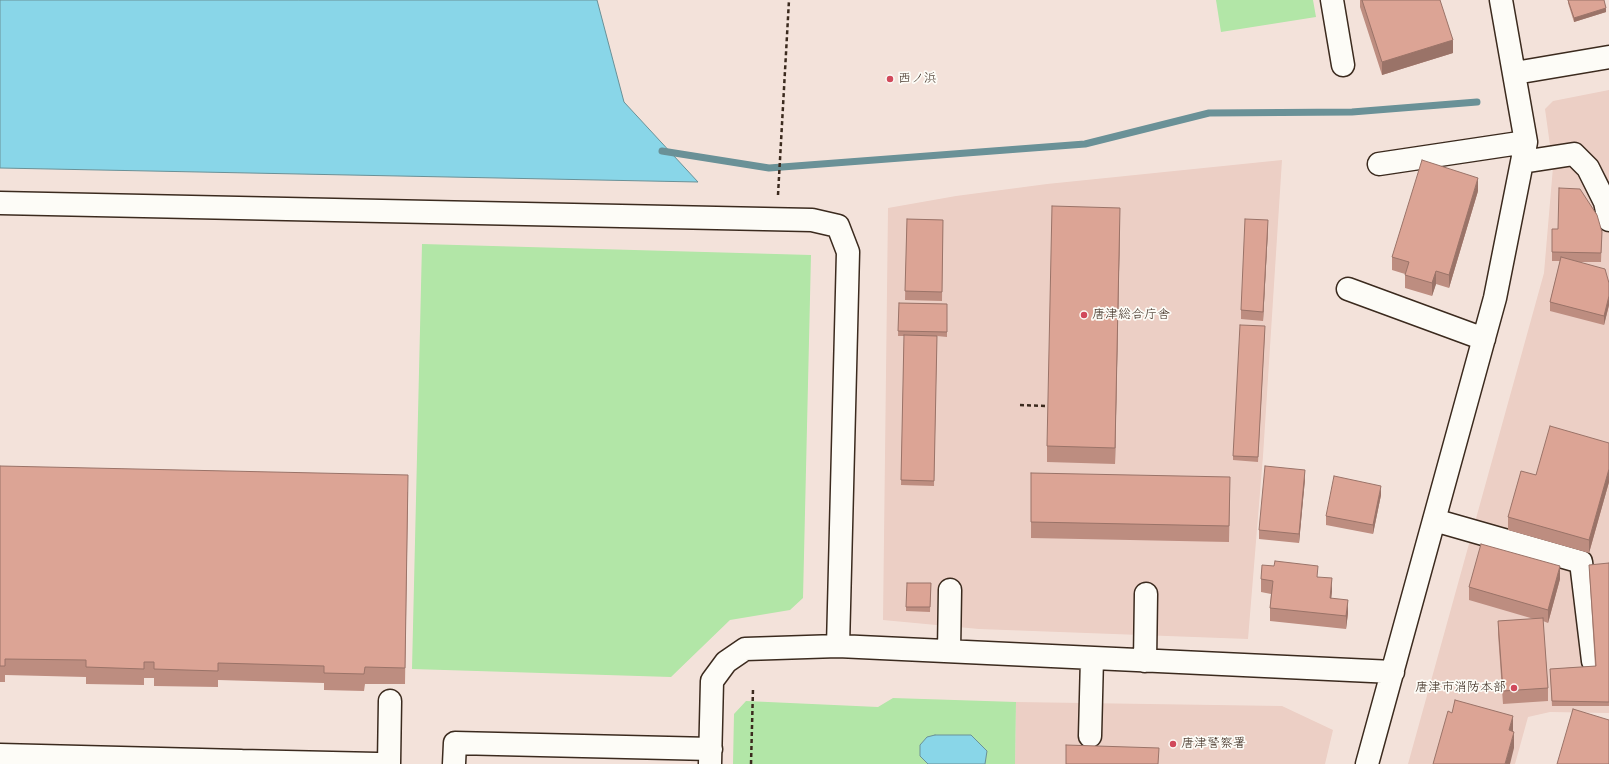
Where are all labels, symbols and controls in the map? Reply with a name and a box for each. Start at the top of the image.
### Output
place label: 西ノ浜 [898,71,937,87]
marker: 西ノ浜 [885,74,895,84]
place label: 唐津総合庁舎 [1092,307,1170,323]
marker: 唐津総合庁舎 [1079,310,1089,320]
place label: 唐津市消防本部 [1415,680,1506,696]
marker: 唐津市消防本部 [1509,683,1519,693]
place label: 唐津警察署 [1181,736,1246,752]
marker: 唐津警察署 [1168,739,1178,749]

